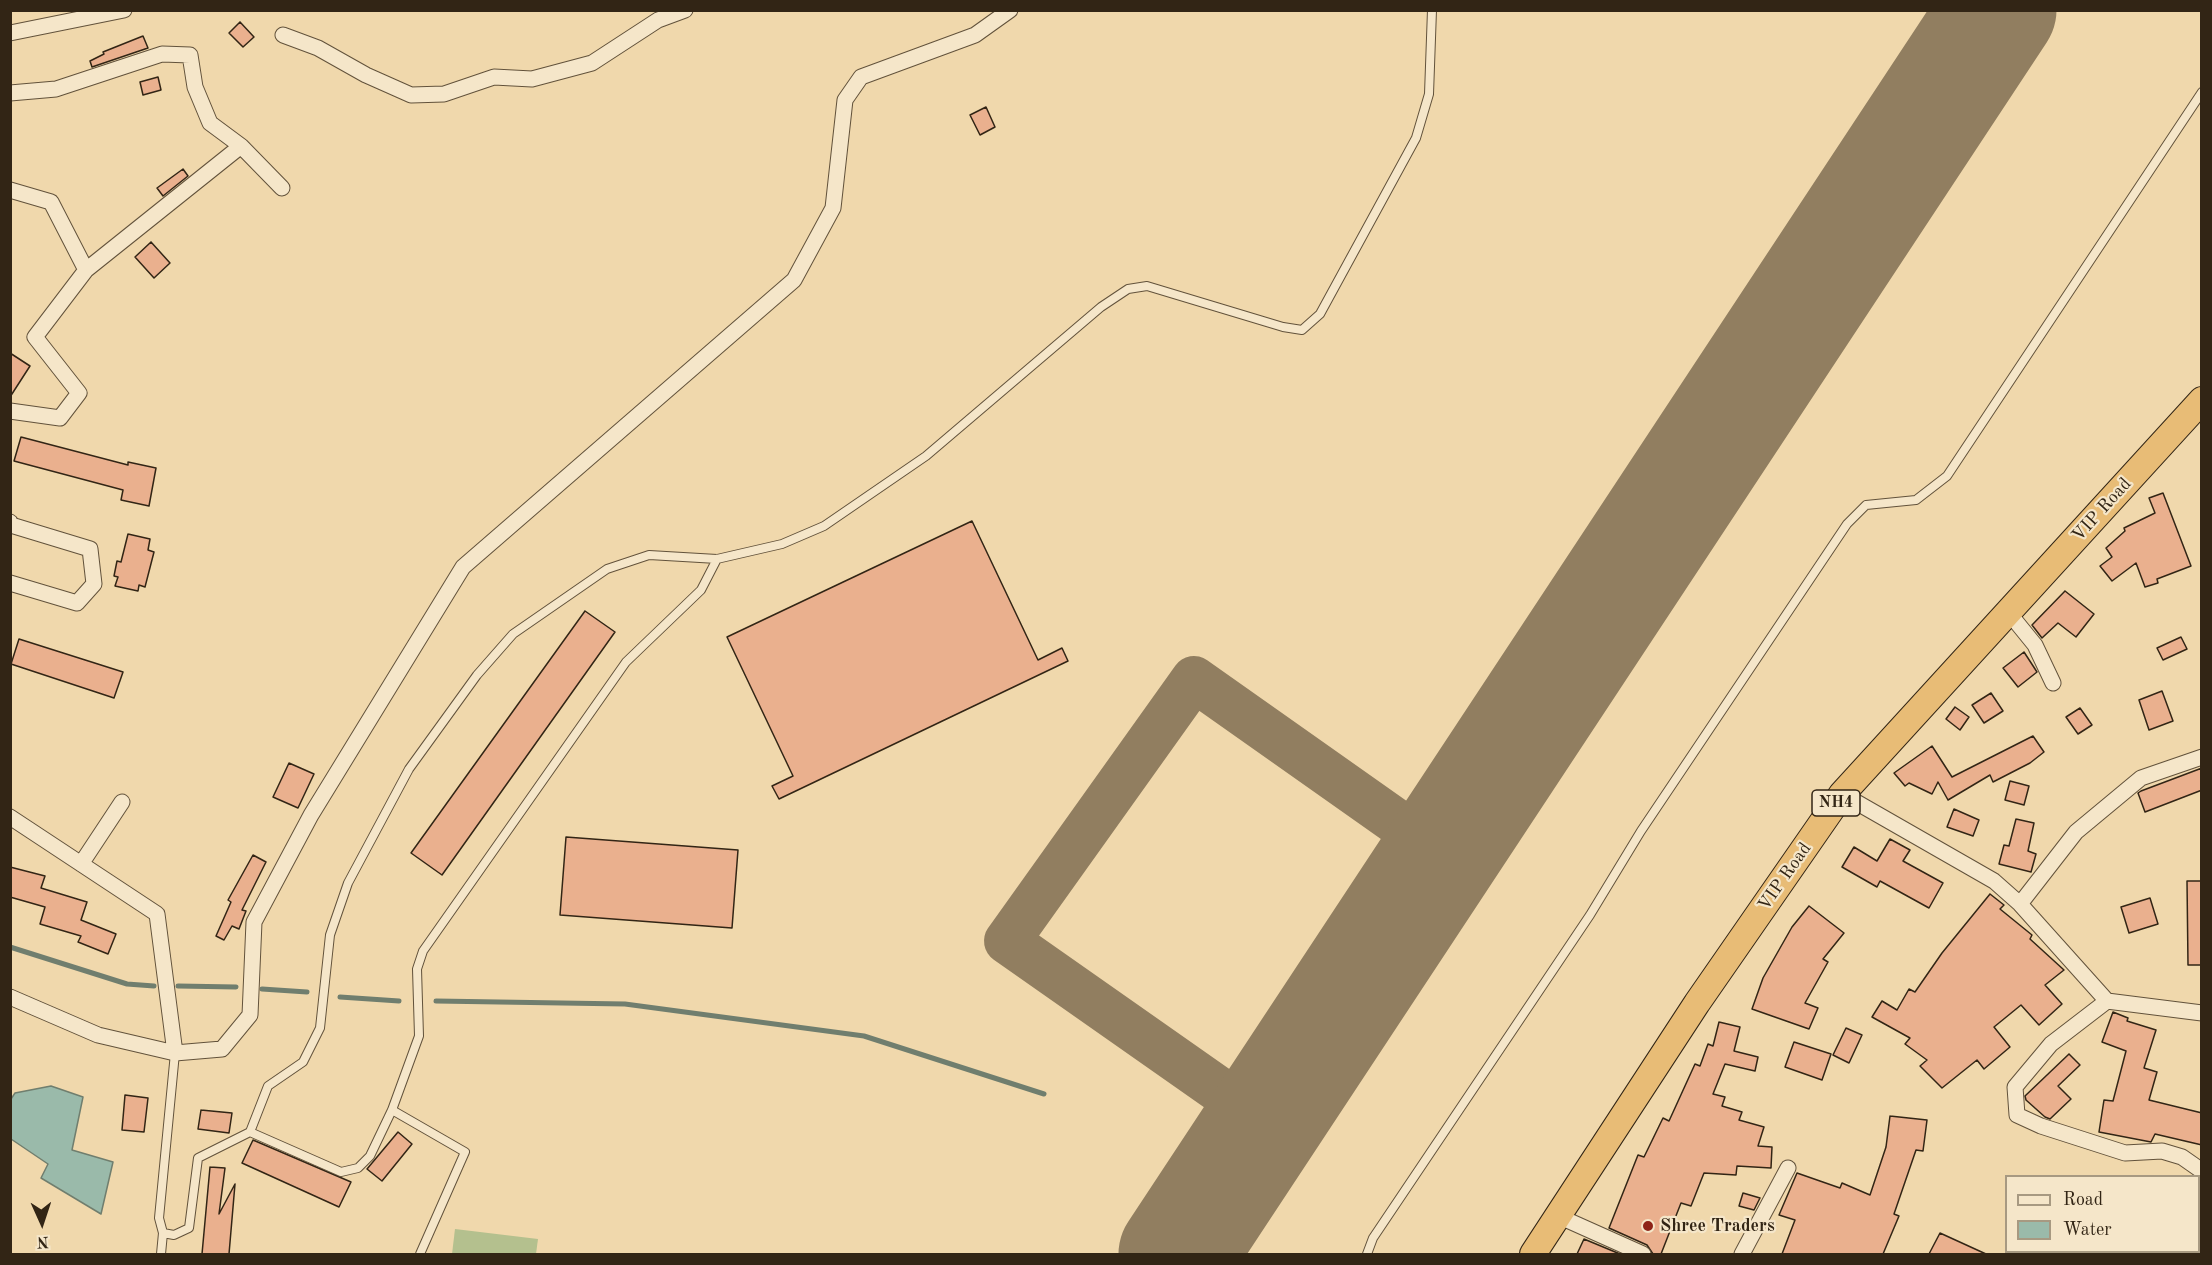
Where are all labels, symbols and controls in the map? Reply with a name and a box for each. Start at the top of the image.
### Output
street label: VIP Road [2068,474,2136,546]
road number: NH4 [1812,790,1860,816]
street label: VIP Road [1754,839,1816,915]
legend [2005,1175,2200,1253]
text: Road [2063,1191,2103,1209]
north arrow [12,1193,72,1253]
place label: Shree Traders [1660,1215,1775,1237]
marker: Shree Traders [1641,1219,1655,1233]
text: Water [2063,1221,2112,1239]
text: N [36,1233,49,1249]

